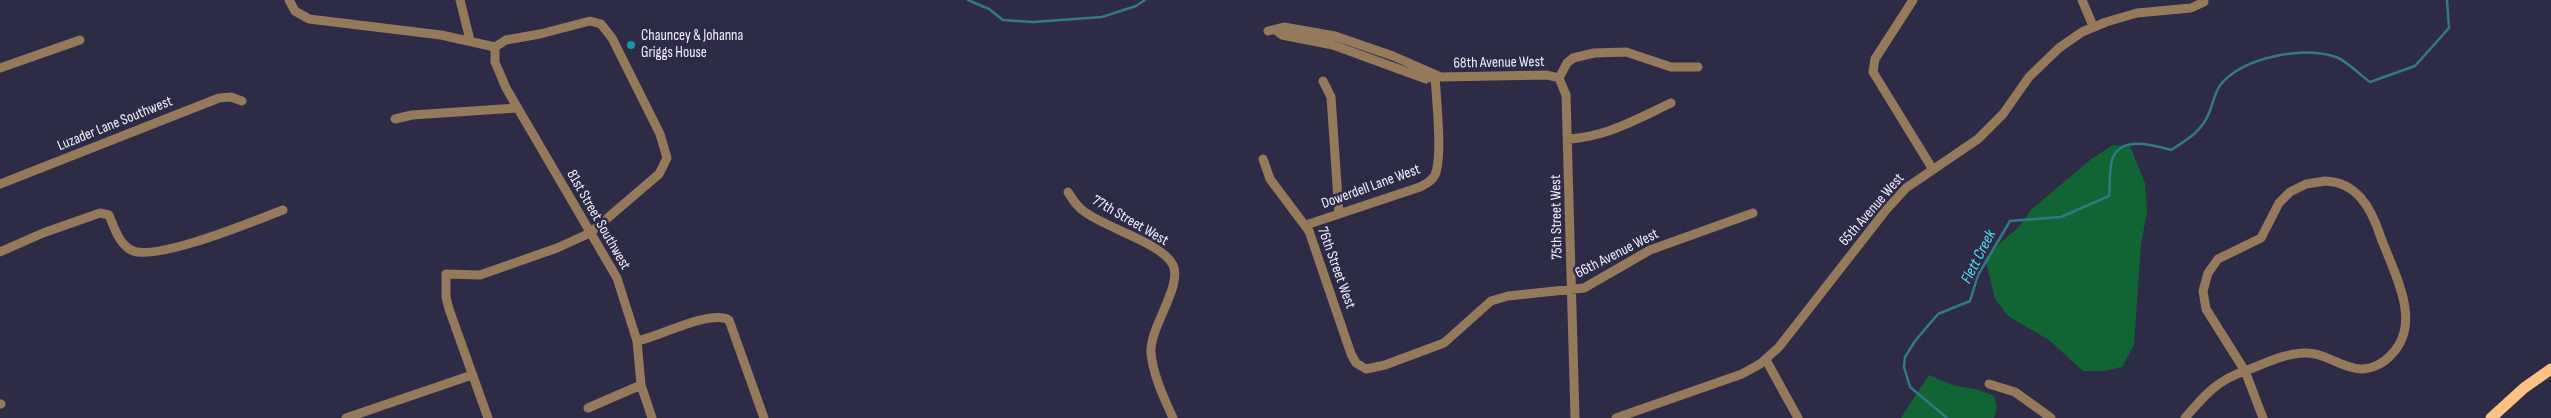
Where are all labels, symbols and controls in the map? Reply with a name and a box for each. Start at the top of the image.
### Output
place label: Chauncey & Johanna Griggs House [641,27,743,62]
marker: Chauncey & Johanna Griggs House [625,39,637,51]
street label: 68th Avenue West [1453,53,1545,73]
street label: Luzader Lane Southwest [55,93,175,155]
street label: Dowerdell Lane West [1319,161,1423,213]
street label: 81st Street Southwest [562,167,634,273]
street label: 65th Avenue West [1836,170,1908,250]
street label: 75th Street West [1547,174,1567,260]
street label: 77th Street West [1089,192,1171,250]
street label: 76th Street West [1313,225,1359,311]
street label: 66th Avenue West [1572,225,1662,283]
water label: Flett Creek [1957,227,2001,287]

